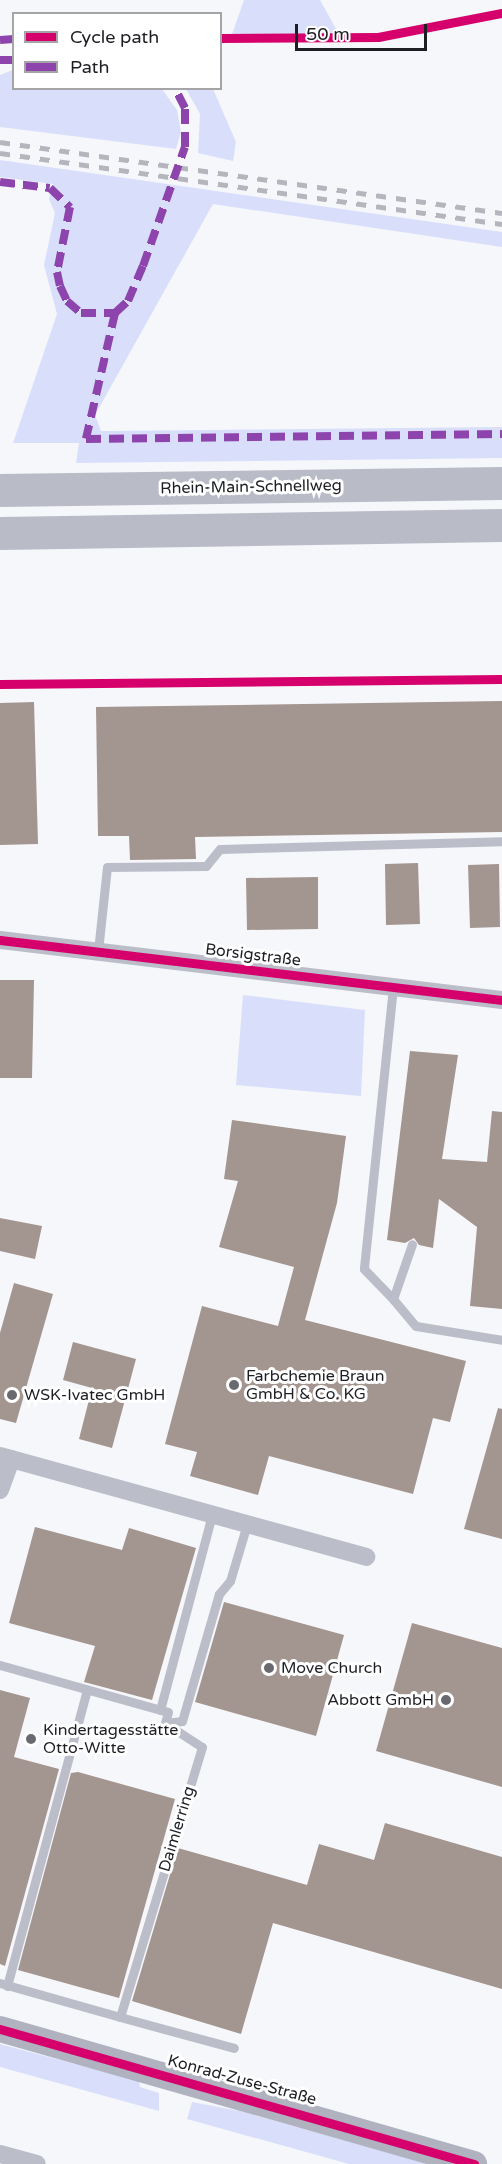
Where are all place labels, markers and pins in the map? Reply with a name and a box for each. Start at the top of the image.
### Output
place label: Farbchemie Braun GmbH & Co. KG [246,1366,384,1404]
marker: Farbchemie Braun GmbH & Co. KG [227,1378,241,1392]
place label: WSK-Ivatec GmbH [24,1385,165,1405]
marker: WSK-Ivatec GmbH [5,1388,19,1402]
place label: Move Church [281,1658,382,1678]
marker: Move Church [262,1661,276,1675]
place label: Abbott GmbH [327,1690,434,1710]
marker: Abbott GmbH [439,1693,453,1707]
place label: Kindertagesstätte Otto-Witte [43,1720,178,1758]
marker: Kindertagesstätte Otto-Witte [24,1732,38,1746]

